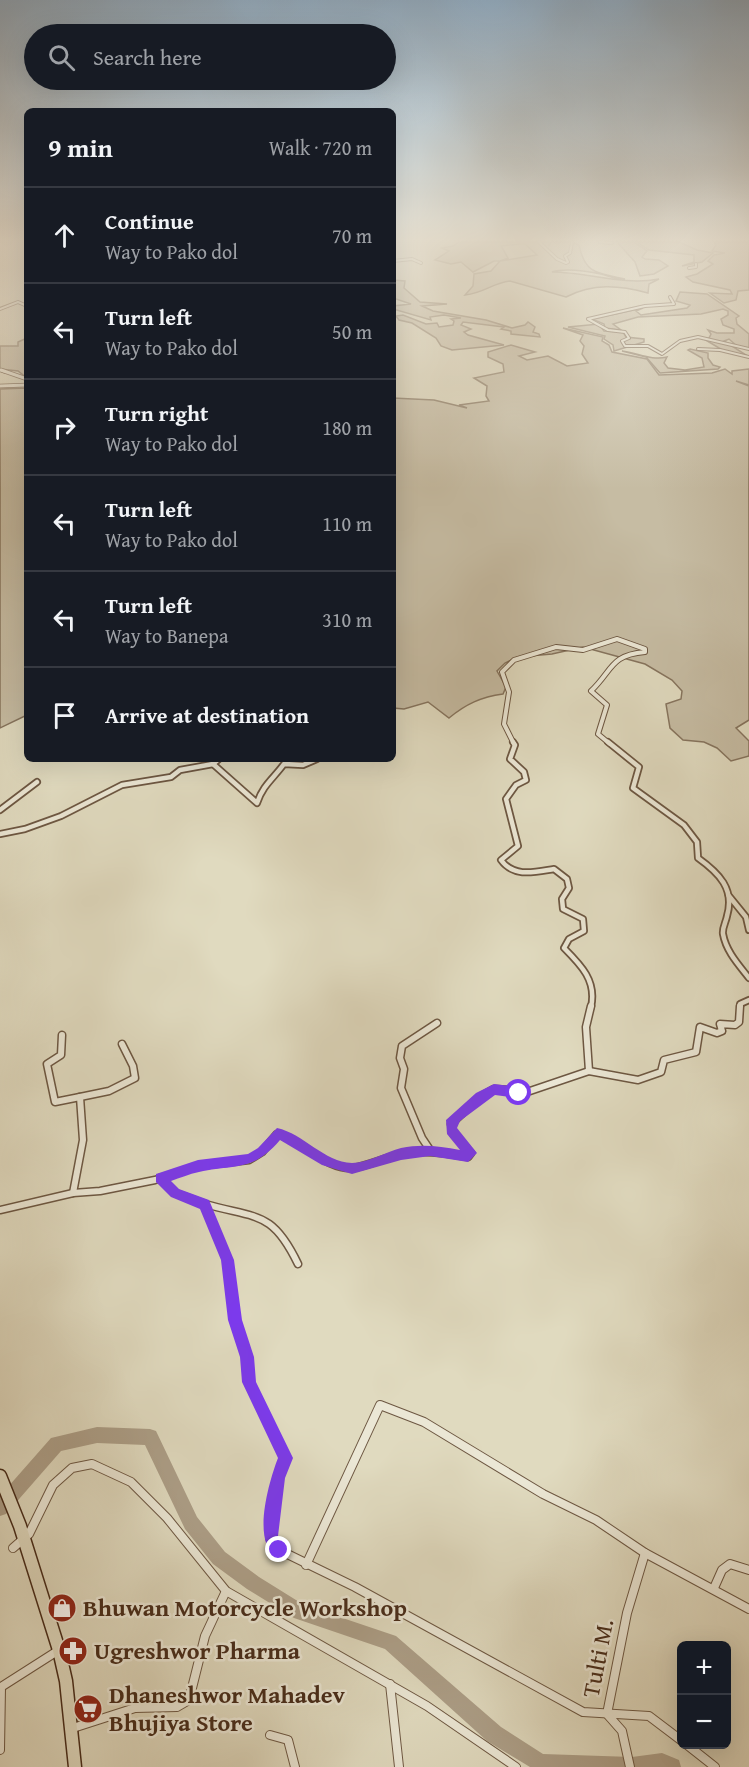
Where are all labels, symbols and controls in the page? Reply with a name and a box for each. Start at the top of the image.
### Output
search box [24,24,396,90]
icon: search [45,41,78,74]
text: Search here [93,41,202,73]
text: 9 min [48,128,113,167]
text: Walk · 720 m [269,133,372,162]
text: Continue [105,205,194,237]
icon: ahead [48,219,81,252]
text: 70 m [332,221,372,250]
text: Way to Pako dol [105,237,238,266]
text: Turn left [105,301,192,333]
icon: left [48,315,81,348]
text: 50 m [332,317,372,346]
text: Way to Pako dol [105,333,238,362]
text: Turn right [105,397,208,429]
icon: right [48,411,81,444]
text: 180 m [322,413,372,442]
text: Way to Pako dol [105,429,238,458]
text: Turn left [105,493,192,525]
icon: left [48,507,81,540]
text: 110 m [322,509,372,538]
text: Way to Pako dol [105,525,238,554]
text: Turn left [105,589,192,621]
icon: left [48,603,81,636]
text: 310 m [322,605,372,634]
text: Way to Banepa [105,621,228,650]
icon: arrive [48,699,81,732]
text: Arrive at destination [105,699,309,731]
route start [505,1079,531,1105]
route end [265,1536,291,1562]
place label: Bhuwan Motorcycle Workshop [83,1590,407,1625]
shop icon: Bhuwan Motorcycle Workshop [46,1592,78,1624]
street label: Tulti M. [573,1616,622,1700]
place label: Ugreshwor Pharma [94,1633,301,1668]
pharmacy icon: Ugreshwor Pharma [57,1635,89,1667]
map controls [677,1641,731,1749]
button: + [677,1641,731,1695]
place label: Dhaneshwor Mahadev Bhujiya Store [109,1677,346,1740]
supermarket icon: Dhaneshwor Mahadev Bhujiya Store [72,1693,104,1725]
button: − [677,1695,731,1749]

